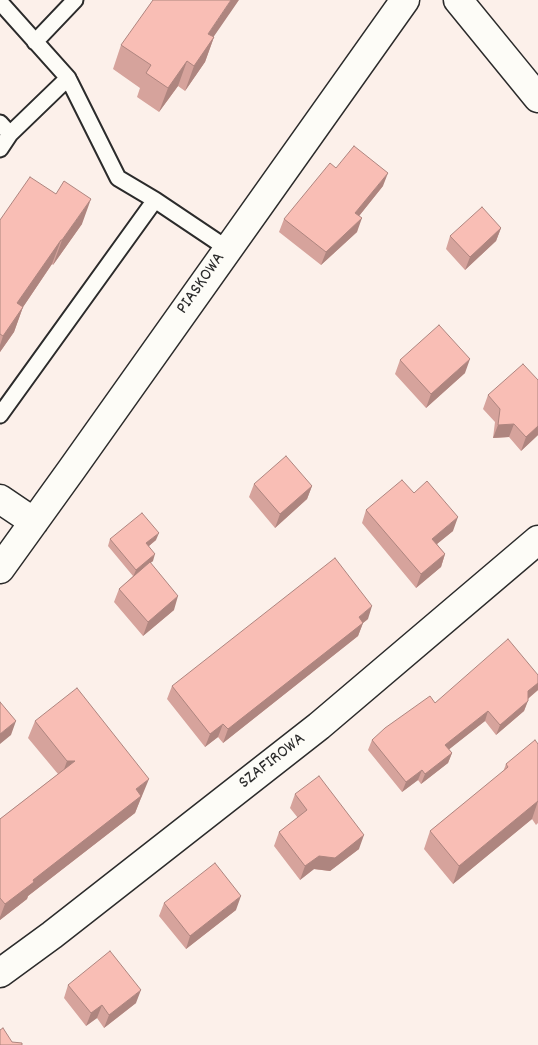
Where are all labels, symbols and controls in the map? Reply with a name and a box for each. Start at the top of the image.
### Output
street label: PIASKOWA [173,249,231,319]
street label: SZAFIROWA [235,729,311,795]

